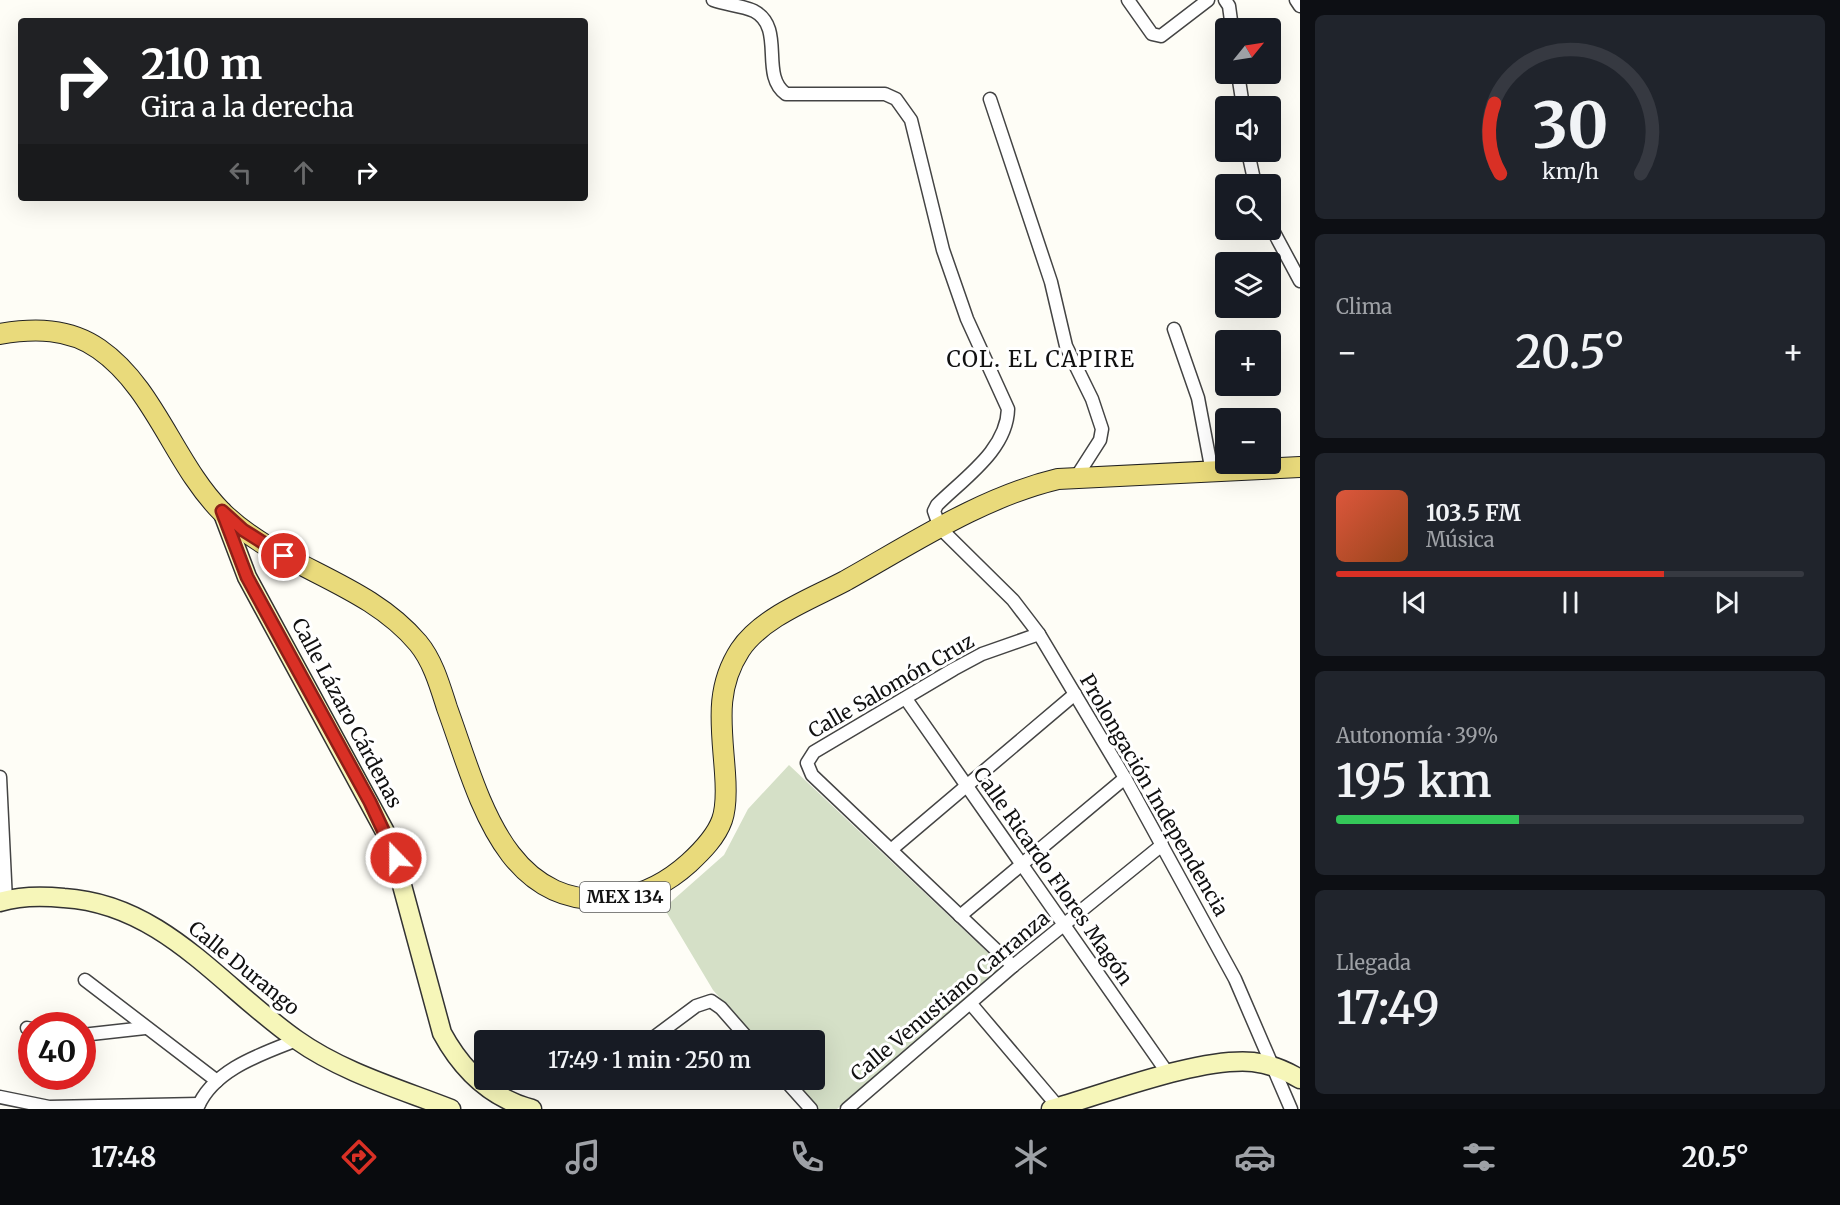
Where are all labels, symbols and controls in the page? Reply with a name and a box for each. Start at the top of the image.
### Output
north arrow [1215,18,1281,84]
map controls [1215,18,1281,474]
text: 210 m [141,38,262,90]
icon: right [42,42,120,120]
text: 30 [1532,87,1608,165]
text: Gira a la derecha [141,90,354,124]
button: sound [1215,96,1281,162]
icon: left [224,156,257,189]
icon: ahead [287,156,320,189]
icon: right [350,156,383,189]
text: km/h [1542,158,1598,185]
button: search [1215,174,1281,240]
button: layers [1215,252,1281,318]
text: Clima [1336,294,1392,319]
text: 20.5° [1515,324,1625,380]
button: + [1215,330,1281,396]
text: − [1336,332,1358,373]
text: + [1782,332,1804,373]
district label: COL. EL CAPIRE [946,345,1136,373]
button: − [1215,408,1281,474]
text: 103.5 FM [1426,499,1521,527]
text: Música [1426,527,1495,552]
pin [258,530,309,581]
icon: arrive [267,539,300,572]
icon: previous [1398,586,1431,619]
icon: pause [1554,586,1587,619]
icon: next [1710,586,1743,619]
street label: Calle Lázaro Cárdenas [287,614,408,812]
street label: Calle Salomón Cruz [803,628,978,743]
street label: Prolongación Independencia [1075,669,1234,920]
text: Autonomía · 39% [1336,723,1498,748]
text: 195 km [1336,753,1492,809]
street label: Calle Ricardo Flores Magón [968,762,1138,990]
position arrow [364,826,428,890]
road number: MEX 134 [580,882,670,912]
street label: Calle Venustiano Carranza [845,905,1054,1086]
street label: Calle Durango [184,915,305,1020]
text: Llegada [1336,950,1411,975]
text: 17:49 [1336,980,1440,1036]
speed limit sign: 40 [18,1012,96,1090]
text: 17:49 · 1 min · 250 m [548,1046,751,1074]
icon: directions [338,1136,380,1178]
icon: music [562,1136,604,1178]
icon: phone [786,1136,828,1178]
icon: climate [1010,1136,1052,1178]
icon: car [1234,1136,1276,1178]
icon: filters [1458,1136,1500,1178]
text: 17:48 [91,1140,157,1174]
text: 20.5° [1682,1140,1749,1174]

